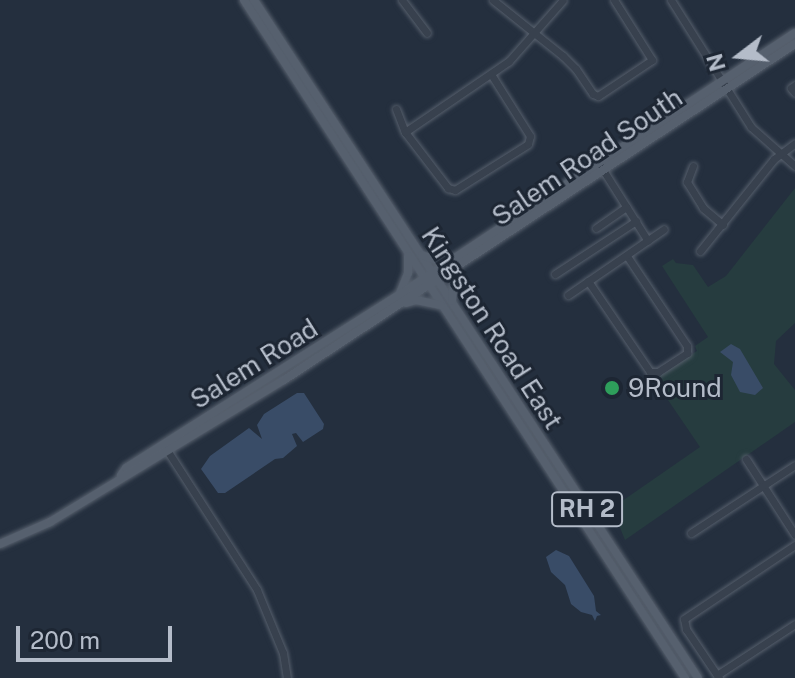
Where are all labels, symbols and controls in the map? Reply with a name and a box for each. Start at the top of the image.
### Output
north arrow [699,16,779,96]
text: N [701,51,731,74]
street label: Salem Road South [486,82,688,232]
street label: Kingston Road East [415,221,569,435]
street label: Salem Road [185,313,323,415]
place label: 9Round [628,372,722,404]
marker: 9Round [603,379,621,397]
road number: RH 2 [551,489,623,529]
scale bar [20,610,176,660]
text: 200 m [30,626,100,654]

